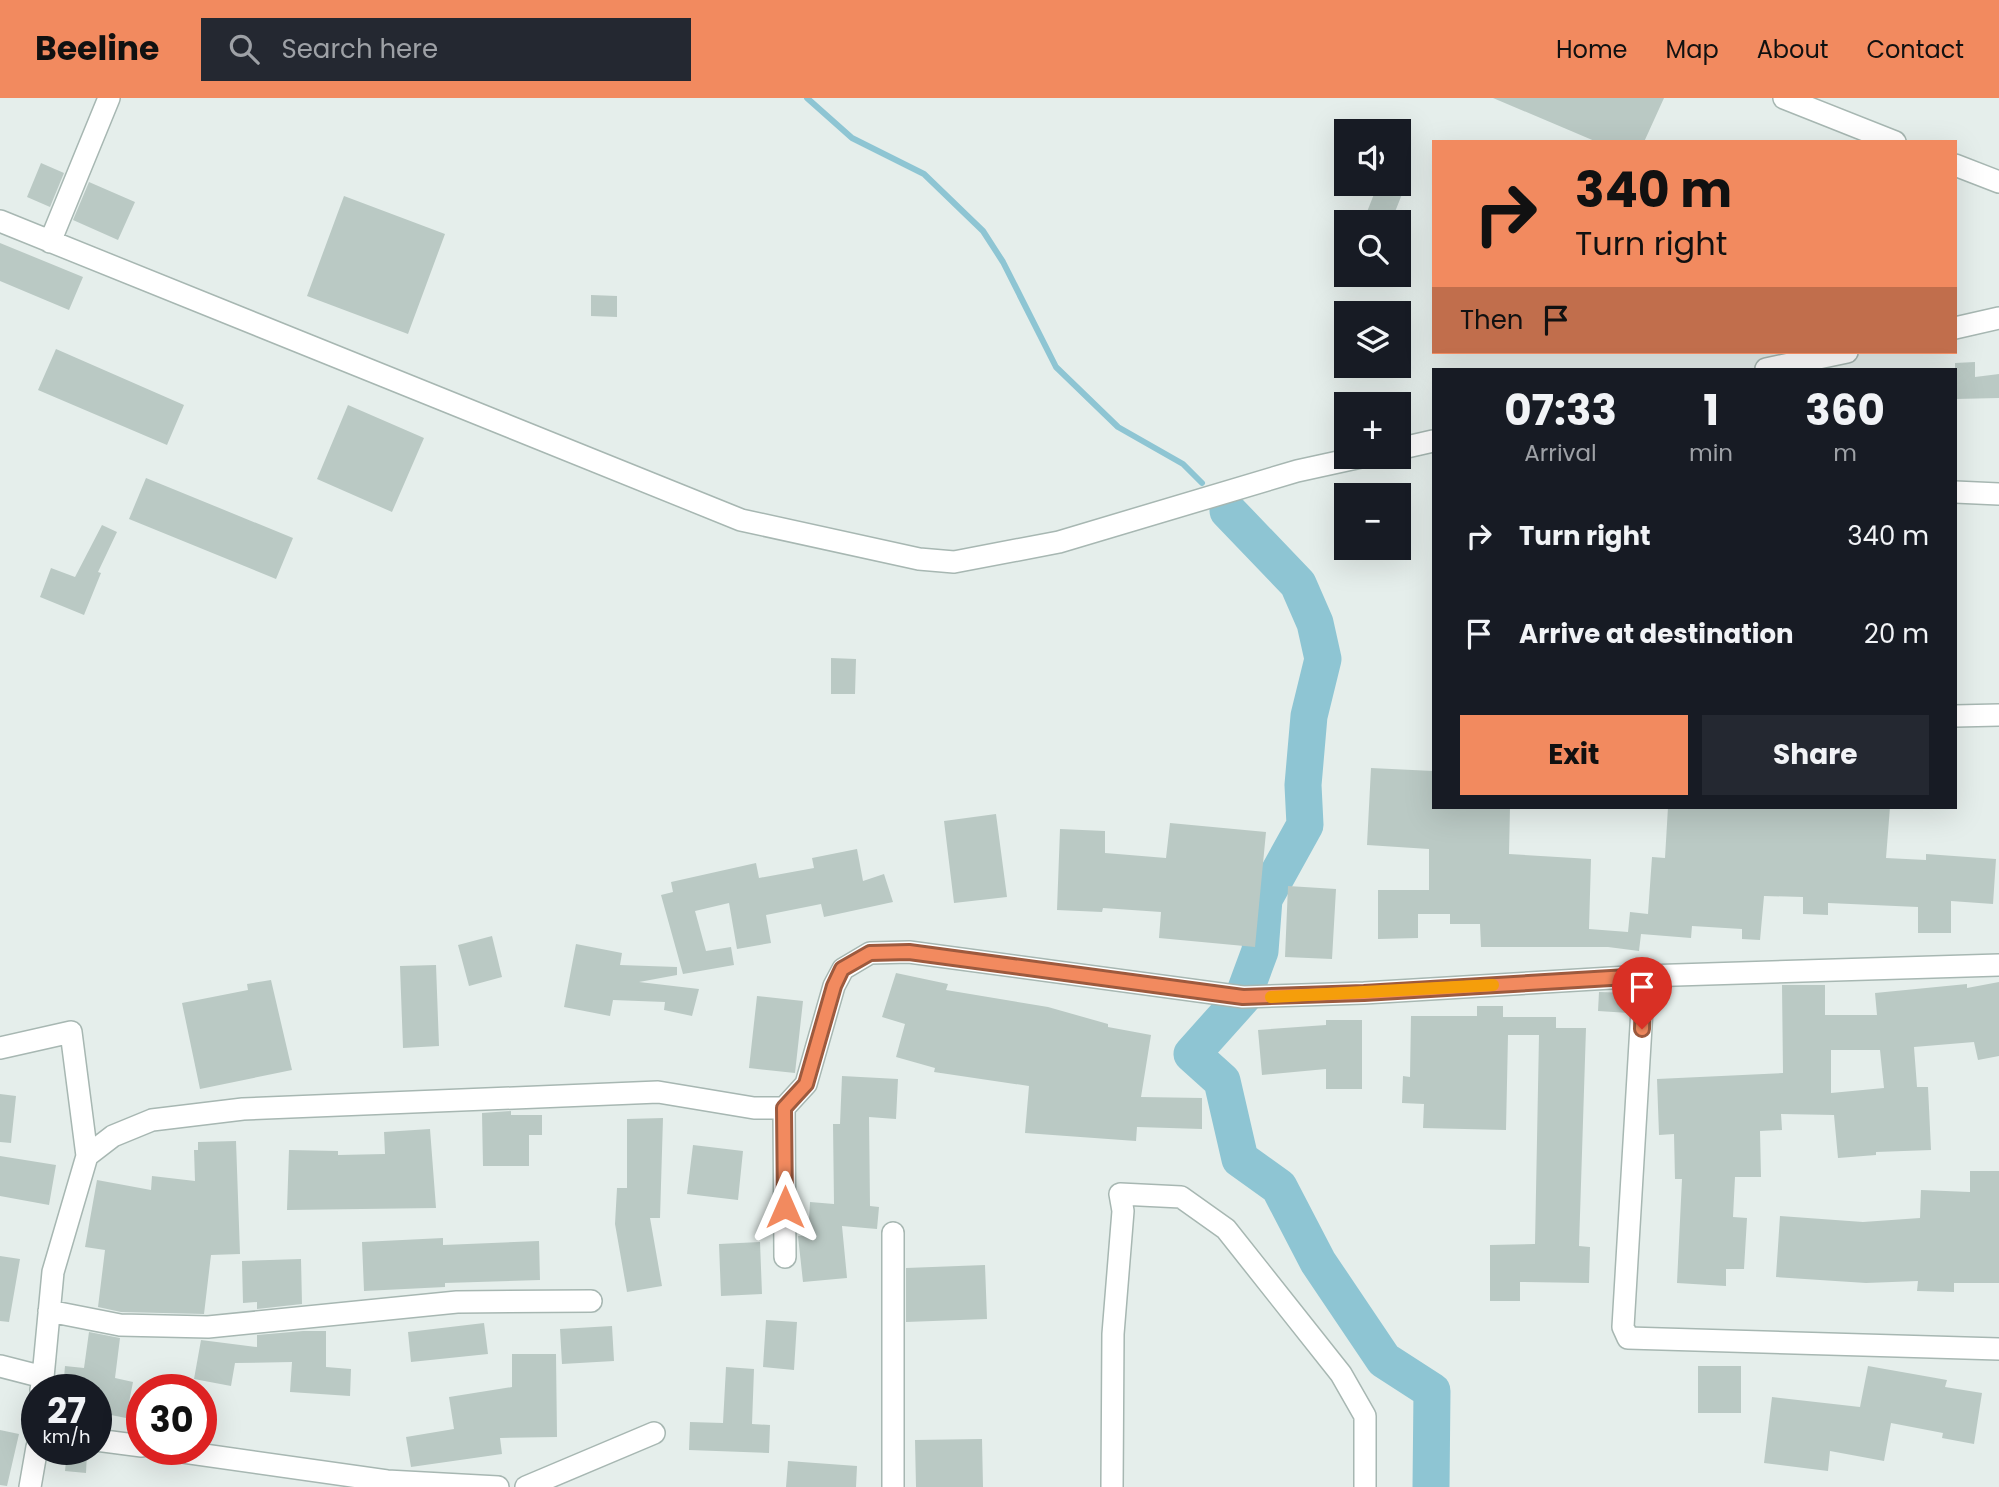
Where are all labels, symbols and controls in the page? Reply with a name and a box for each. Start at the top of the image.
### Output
search box [201,18,691,81]
text: Beeline [35,25,159,72]
icon: search [225,30,263,68]
text: Search here [281,31,438,67]
text: Home [1556,33,1628,66]
text: Map [1666,33,1719,66]
text: About [1757,33,1828,66]
text: Contact [1866,33,1964,66]
map controls [1334,119,1411,560]
button: sound [1334,119,1411,196]
text: 340 m [1575,156,1732,224]
icon: right [1460,168,1551,259]
button: search [1334,210,1411,287]
text: Turn right [1575,221,1727,266]
button: layers [1334,301,1411,378]
icon: arrive [1537,301,1575,339]
text: Then [1460,302,1523,338]
text: 07:33 [1504,381,1617,440]
text: 1 [1703,381,1719,440]
text: 360 [1805,381,1885,440]
button: + [1334,392,1411,469]
text: Arrival [1524,437,1597,469]
text: min [1689,437,1733,469]
text: m [1833,437,1857,469]
button: − [1334,483,1411,560]
icon: right [1460,517,1498,555]
text: Turn right [1519,518,1651,554]
text: 340 m [1847,518,1929,554]
icon: arrive [1460,615,1498,653]
text: Arrive at destination [1519,616,1794,652]
text: 20 m [1864,616,1929,652]
button: Exit [1460,715,1688,795]
button: Share [1702,715,1929,795]
pin [1612,957,1672,1029]
icon: arrive [1623,968,1661,1006]
position arrow [748,1170,822,1244]
speed limit sign: 30 [126,1374,217,1465]
text: 27 [47,1386,86,1435]
text: km/h [43,1424,90,1449]

